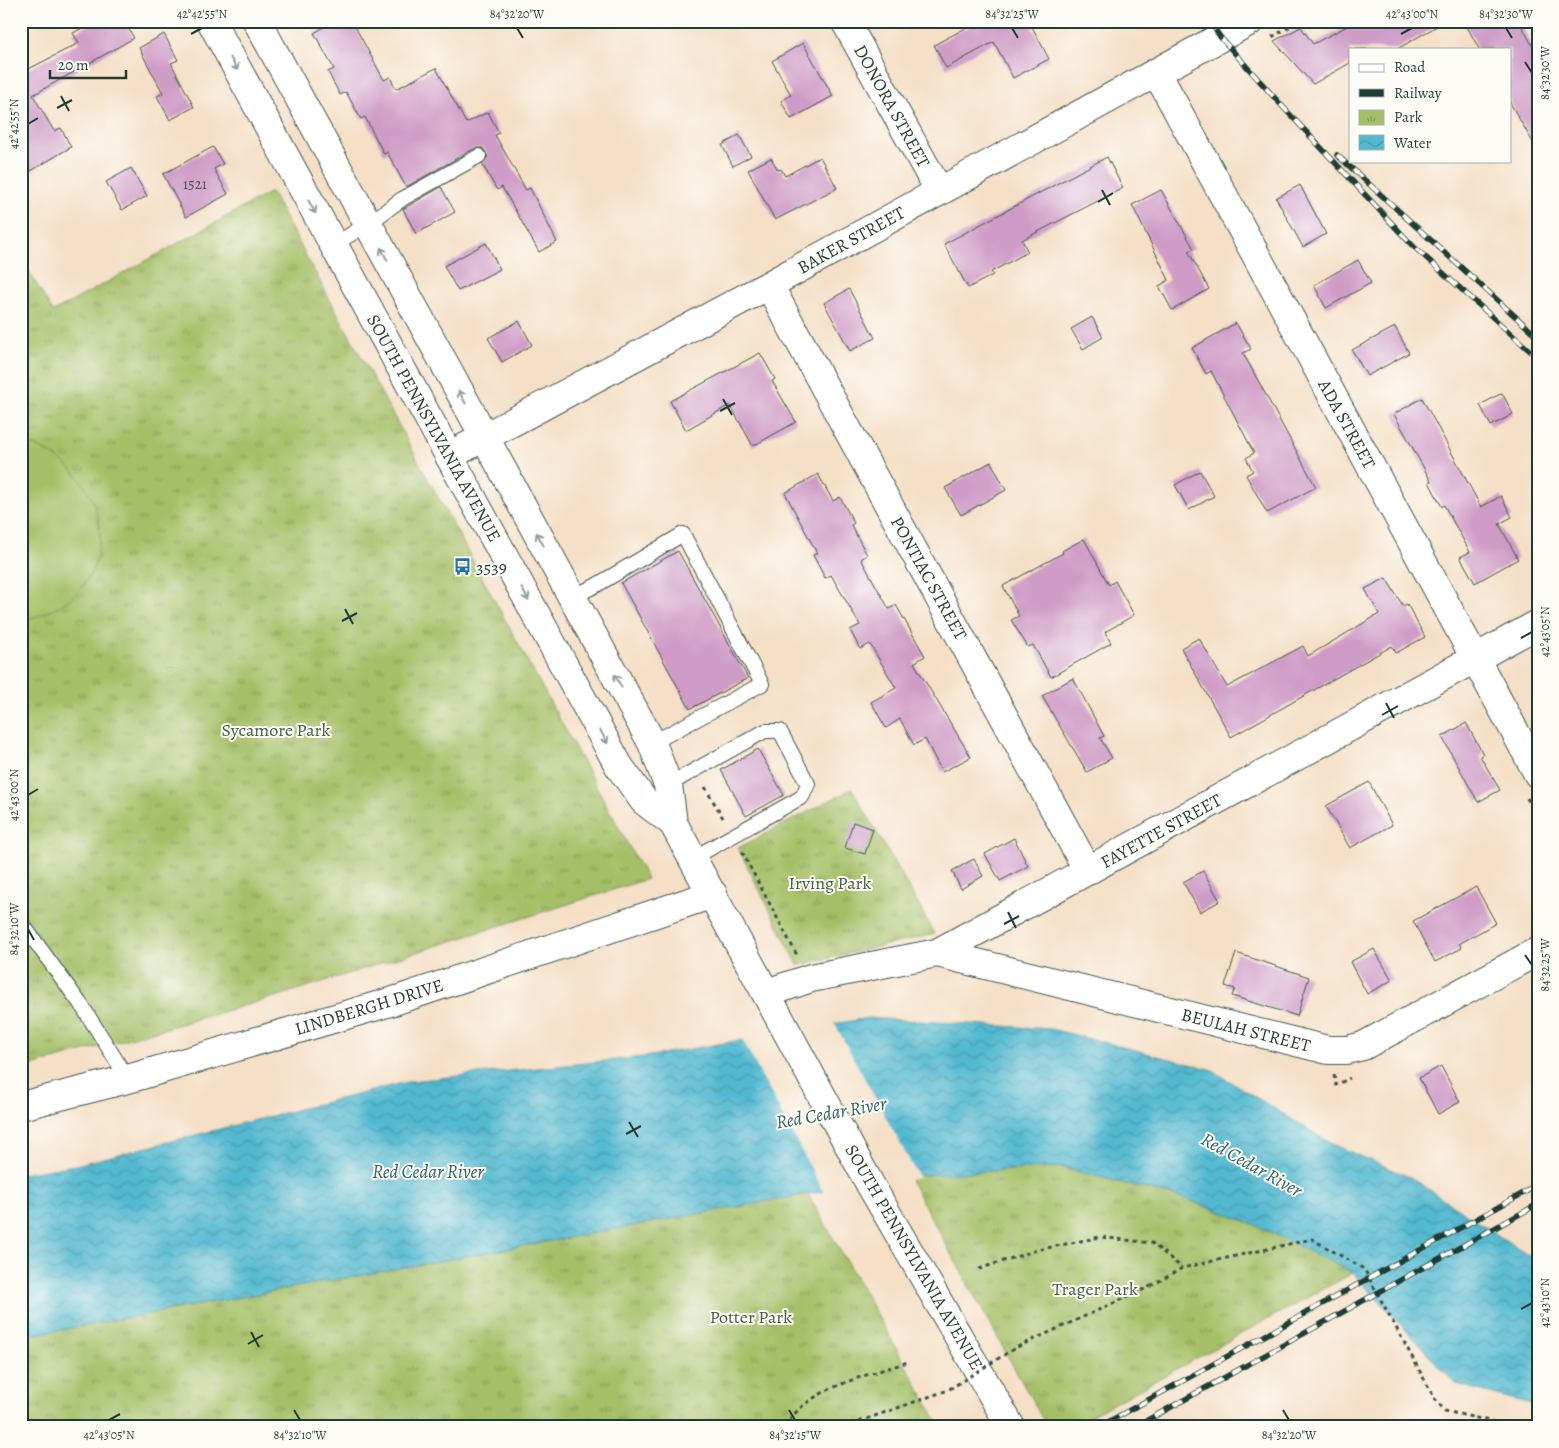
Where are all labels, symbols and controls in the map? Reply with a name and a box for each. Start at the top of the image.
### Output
text: 42°42'55"N [177,6,228,22]
text: 84°32'20"W [490,6,545,22]
text: 84°32'25"W [985,6,1039,22]
text: 42°43'00"N [1386,6,1439,22]
text: 84°32'30"W [1479,6,1534,22]
street label: DONORA STREET [848,40,936,172]
text: 84°32'30"W [1537,45,1553,100]
scale bar [50,48,126,80]
legend [1349,48,1512,162]
text: 20 m [58,55,89,75]
one-way arrow [230,56,239,71]
text: Road [1394,57,1426,77]
text: Railway [1394,83,1442,103]
text: 42°42'55"N [6,98,22,149]
text: Park [1394,107,1423,127]
text: Water [1393,133,1431,153]
house number: 1521 [183,174,207,194]
one-way arrow [307,199,317,214]
street label: BAKER STREET [793,201,909,279]
one-way arrow [379,246,389,261]
street label: SOUTH PENNSYLVANIA AVENUE [361,310,507,546]
street label: ADA STREET [1312,374,1381,473]
one-way arrow [457,389,467,404]
street label: PONTIAC STREET [885,512,973,644]
one-way arrow [535,532,544,547]
place label: 3539 [476,555,507,579]
bus stop icon: 3539 [452,557,472,577]
one-way arrow [521,587,531,601]
text: 42°43'05"N [1537,606,1553,658]
one-way arrow [613,675,623,689]
park label: Sycamore Park [222,718,330,742]
one-way arrow [599,729,609,743]
text: 42°43'00"N [6,768,22,821]
street label: FAYETTE STREET [1096,788,1226,874]
park label: Irving Park [789,871,871,895]
text: 84°32'10"W [6,902,22,955]
text: 84°32'25"W [1537,938,1553,992]
street label: LINDBERGH DRIVE [292,973,446,1041]
street label: BEULAH STREET [1179,1002,1313,1058]
water label: Red Cedar River [774,1090,890,1135]
water label: Red Cedar River [1196,1126,1308,1204]
street label: SOUTH PENNSYLVANIA AVENUE [839,1140,989,1374]
water label: Red Cedar River [372,1159,485,1185]
park label: Trager Park [1052,1277,1138,1301]
text: 42°43'10"N [1537,1278,1553,1328]
park label: Potter Park [710,1305,792,1329]
text: 42°43'05"N [83,1427,135,1443]
text: 84°32'10"W [274,1427,327,1443]
text: 84°32'15"W [769,1427,822,1443]
text: 84°32'20"W [1262,1427,1317,1443]

